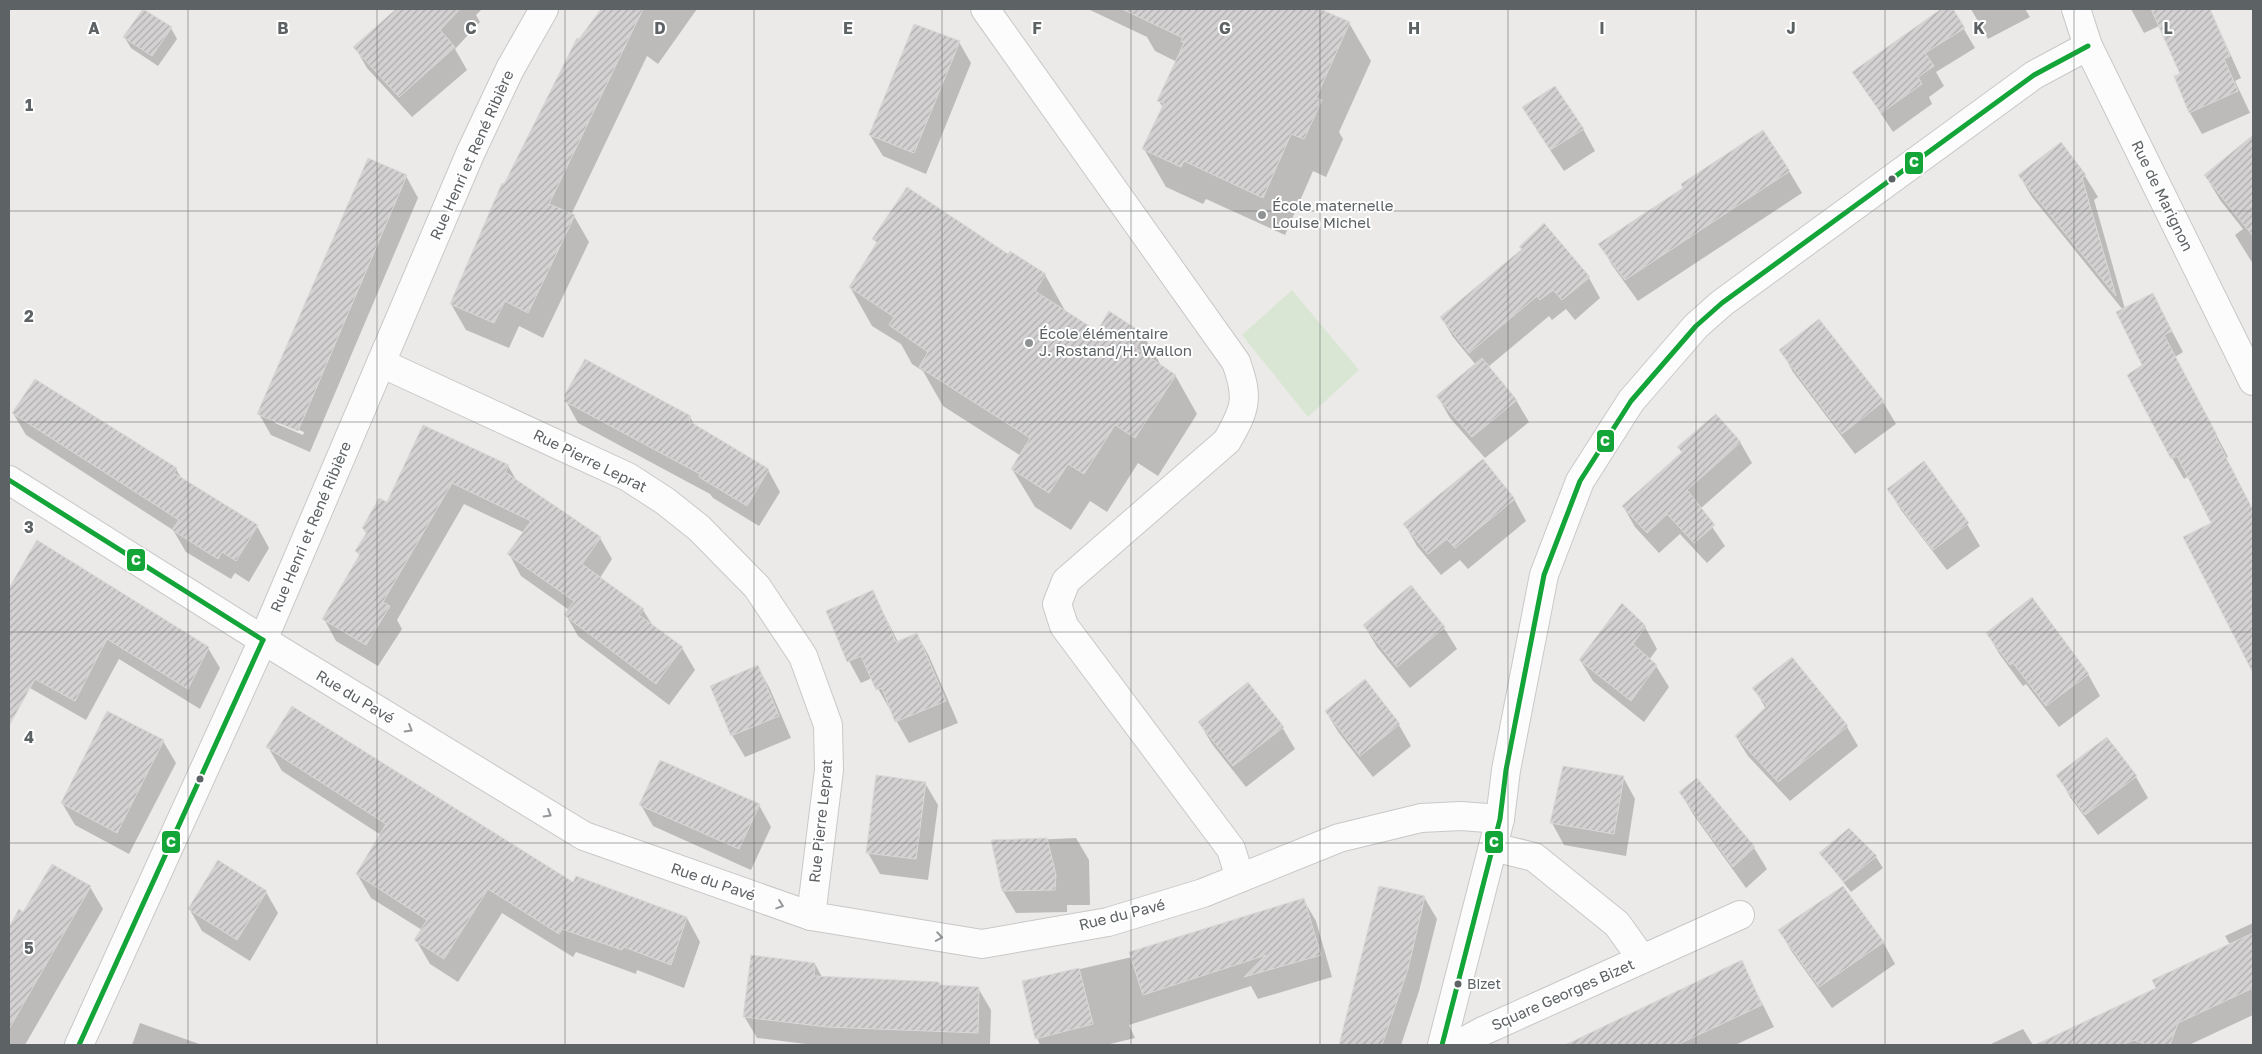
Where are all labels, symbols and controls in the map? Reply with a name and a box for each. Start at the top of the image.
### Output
text: A [88,18,100,38]
text: B [277,18,289,38]
text: C [465,18,477,38]
text: D [654,18,666,38]
text: E [843,18,853,38]
text: F [1032,18,1042,38]
text: G [1219,18,1231,38]
text: H [1408,18,1420,38]
text: I [1599,18,1605,38]
text: J [1786,18,1796,38]
text: K [1973,18,1985,38]
text: L [2163,18,2173,38]
street label: Rue Henri et René Ribière [425,67,517,242]
text: 1 [25,95,33,115]
street label: Rue de Marignon [2128,137,2198,254]
line badge: C [1904,151,1924,175]
text: C [1909,153,1919,170]
unlabelled marker [1887,174,1897,184]
place label: École maternelle Louise Michel [1272,196,1394,231]
marker: École maternelle Louise Michel [1256,209,1268,221]
text: 2 [24,306,34,326]
place label: École élémentaire J. Rostand/H. Wallon [1039,324,1192,359]
marker: École élémentaire J. Rostand/H. Wallon [1023,337,1035,349]
street label: Rue Pierre Leprat [531,425,650,495]
line badge: C [1596,429,1615,453]
text: C [1600,432,1610,449]
street label: Rue Henri et René Ribière [266,438,354,615]
text: 3 [24,517,34,537]
line badge: C [126,548,146,572]
text: C [131,551,141,568]
street label: Rue du Pavé [313,666,398,727]
one-way arrow [403,723,412,733]
text: 4 [24,727,34,747]
street label: Rue Pierre Leprat [805,758,835,884]
unlabelled marker [195,774,205,784]
one-way arrow [542,808,551,818]
line badge: C [161,830,181,854]
line badge: C [1484,830,1504,854]
text: C [166,833,176,850]
text: C [1489,833,1499,850]
street label: Rue du Pavé [669,858,758,904]
street label: Rue du Pavé [1077,895,1167,933]
one-way arrow [775,899,783,909]
one-way arrow [934,931,943,941]
text: 5 [24,938,34,958]
street label: Square Georges Bizet [1488,954,1637,1034]
place label: Bizet [1467,975,1501,992]
marker: Bizet [1453,979,1463,989]

